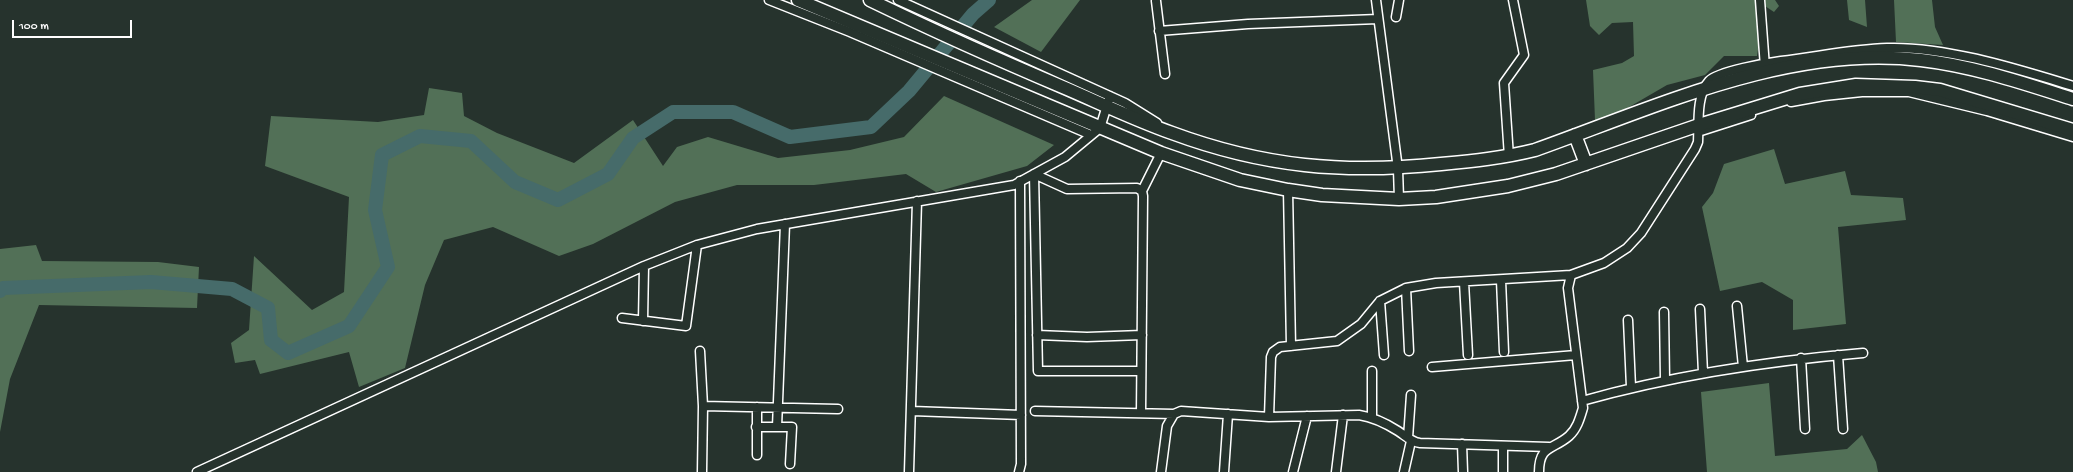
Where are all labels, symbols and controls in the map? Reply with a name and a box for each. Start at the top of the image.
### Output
scale bar [14,12,134,38]
text: 100 m [19,20,49,34]

